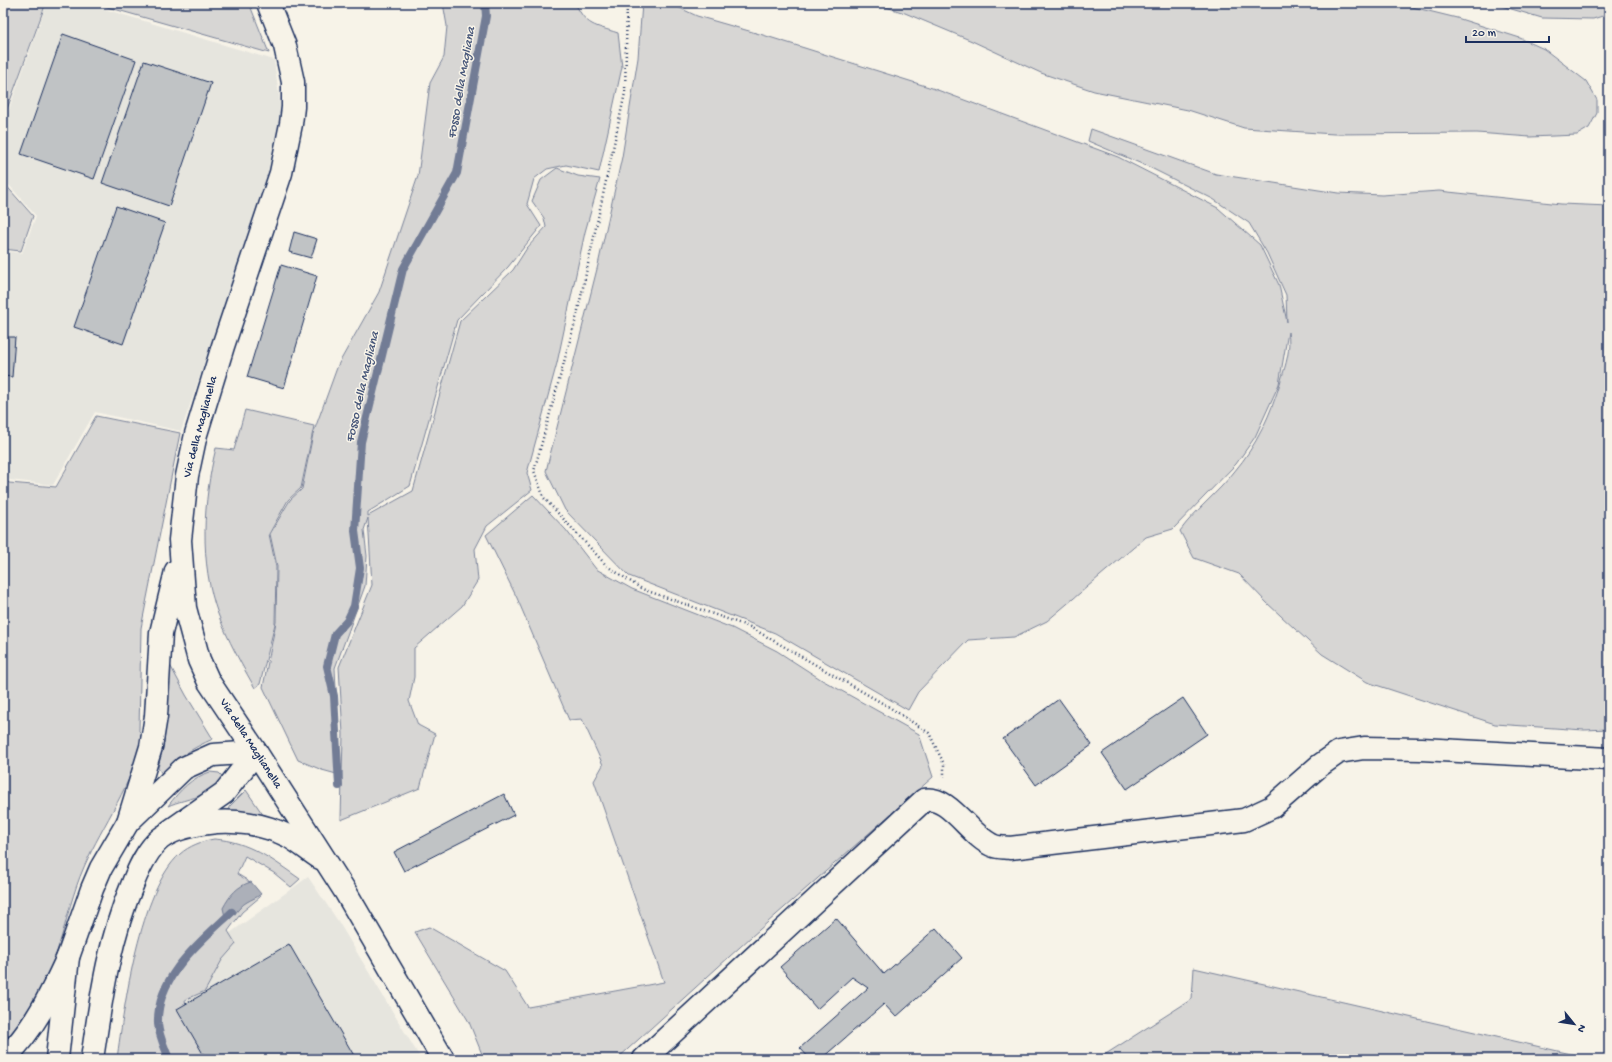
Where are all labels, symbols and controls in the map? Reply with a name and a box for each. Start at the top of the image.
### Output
scale bar [1466,18,1549,44]
water label: Fosso della Magliana [445,25,479,140]
text: 20 m [1472,27,1497,41]
water label: Fosso della Magliana [343,329,383,444]
street label: Via della Maglianella [180,374,221,480]
street label: Via della Maglianella [215,696,284,792]
north arrow [1554,1004,1594,1044]
text: N [1574,1022,1588,1034]

